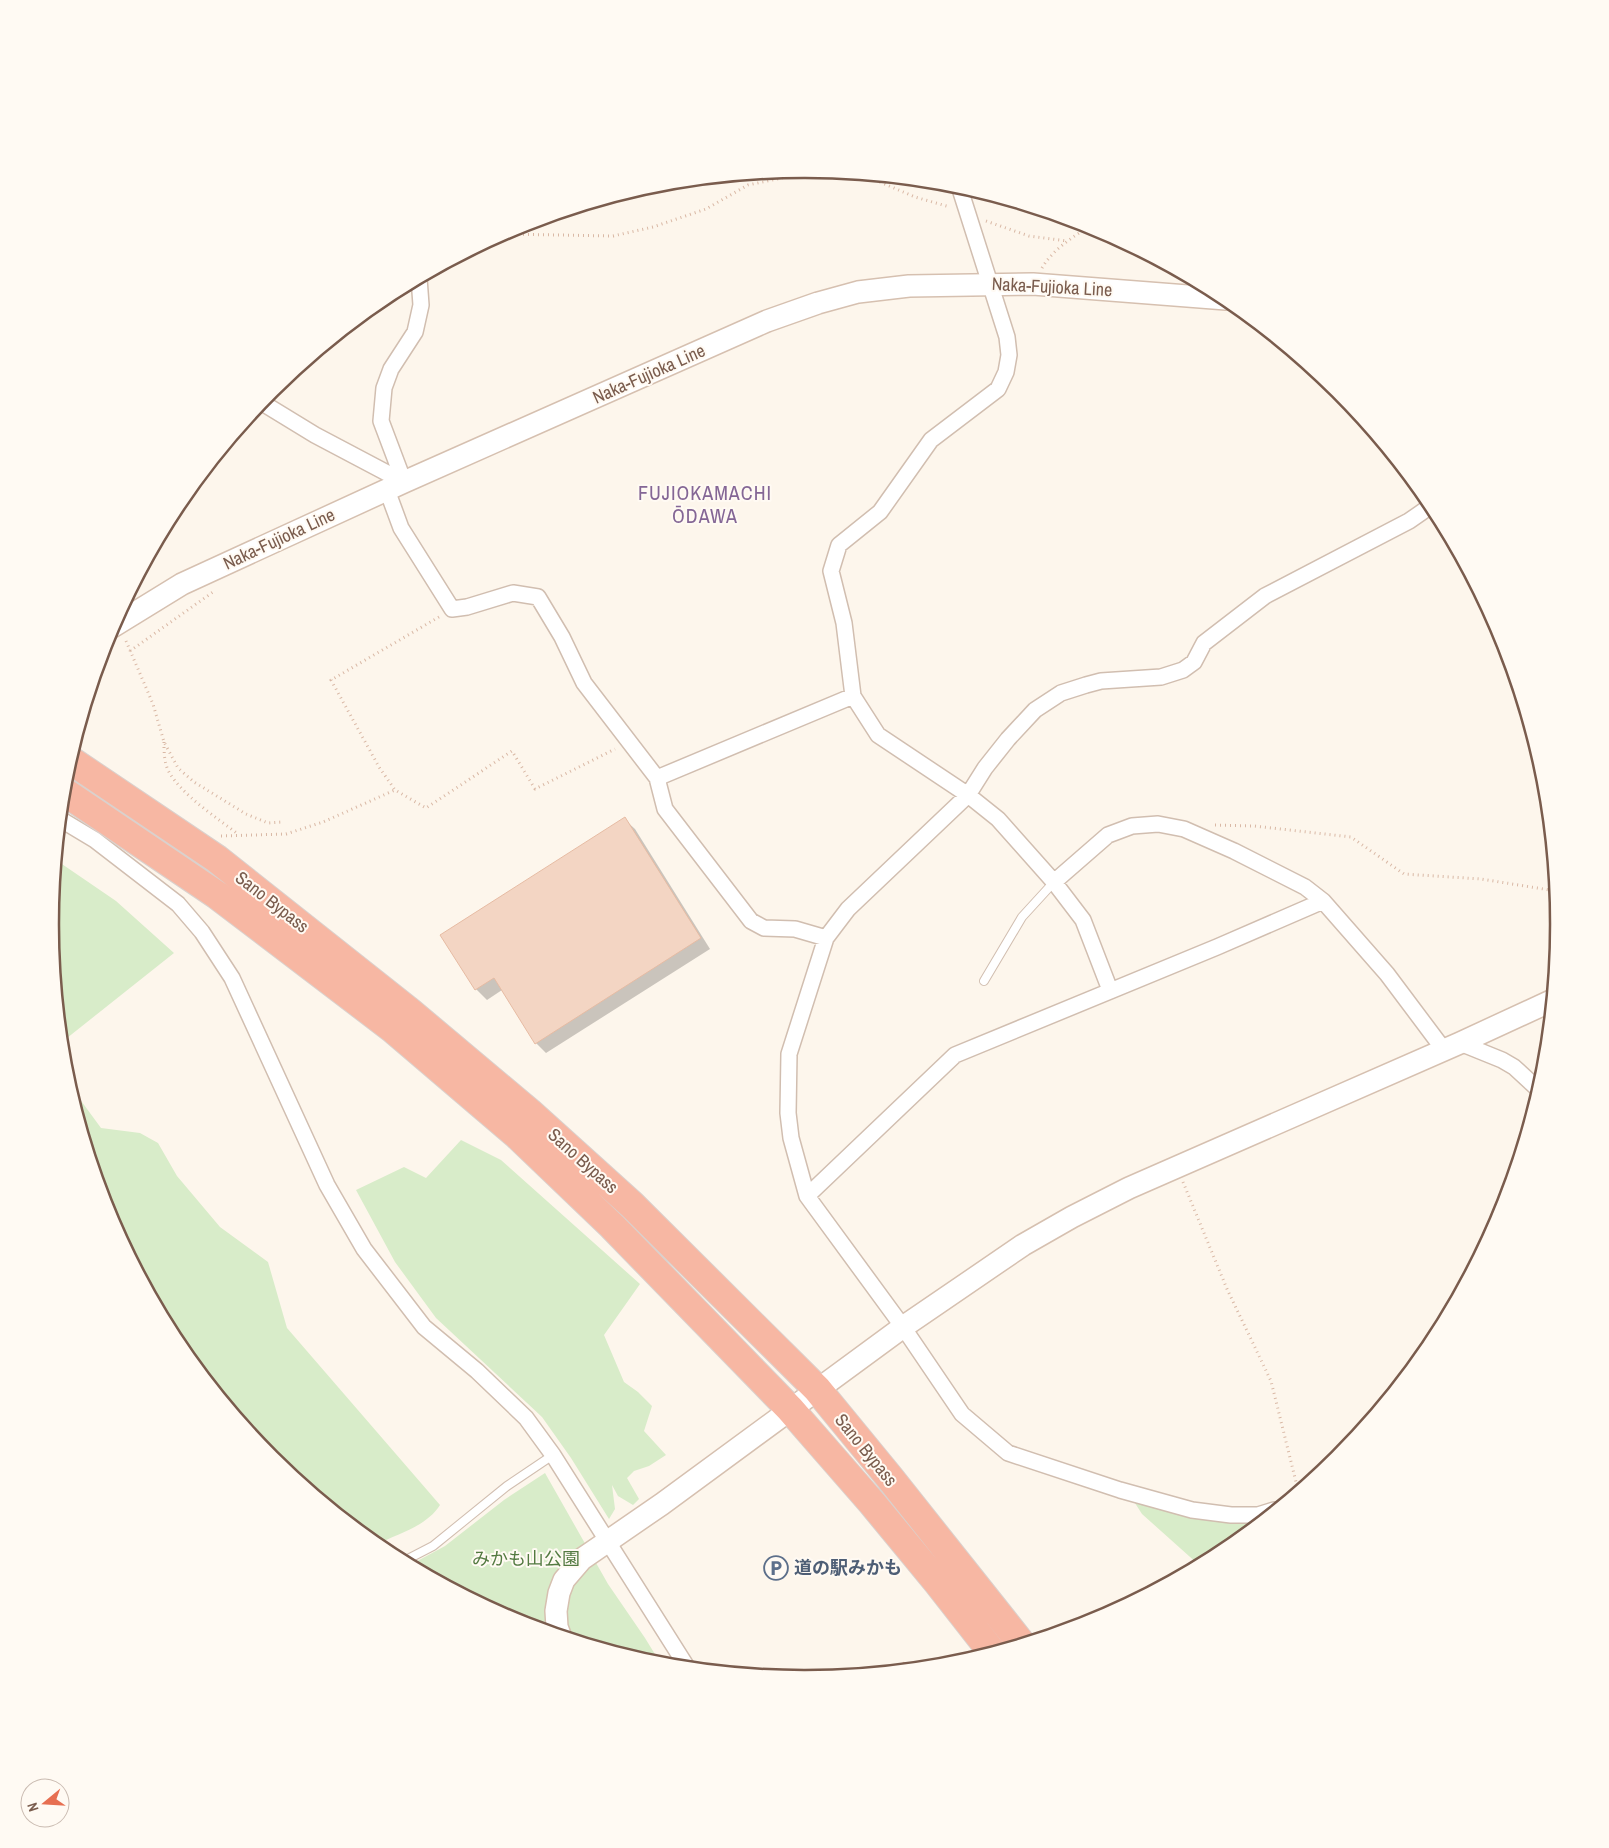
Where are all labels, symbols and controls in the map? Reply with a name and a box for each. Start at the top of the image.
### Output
street label: Naka-Fujioka Line [991,271,1113,302]
street label: Naka-Fujioka Line [589,338,709,409]
district label: FUJIOKAMACHI ŌDAWA [638,479,772,529]
street label: Naka-Fujioka Line [219,502,339,575]
street label: Sano Bypass [230,865,314,938]
street label: Sano Bypass [543,1122,624,1199]
street label: Sano Bypass [829,1408,903,1491]
park label: みかも山公園 [472,1546,580,1571]
parking icon: 道の駅みかも [763,1555,789,1581]
place label: 道の駅みかも [794,1555,902,1580]
north arrow [20,1778,70,1828]
text: N [23,1800,42,1814]

